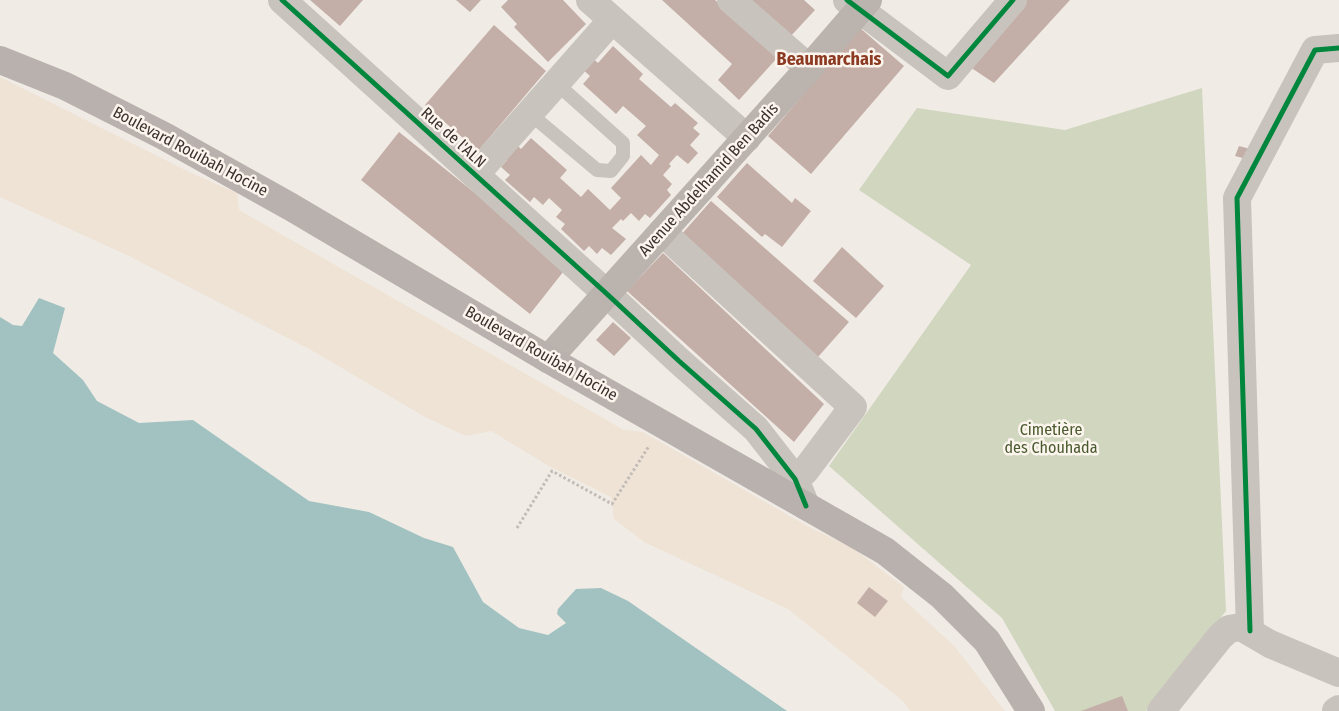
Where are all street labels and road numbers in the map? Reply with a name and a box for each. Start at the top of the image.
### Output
street label: Avenue Abdelhamid Ben Badis [635,100,783,260]
street label: Boulevard Rouibah Hocine [109,103,271,201]
street label: Rue de l'ALN [416,104,490,172]
street label: Boulevard Rouibah Hocine [461,302,621,406]

